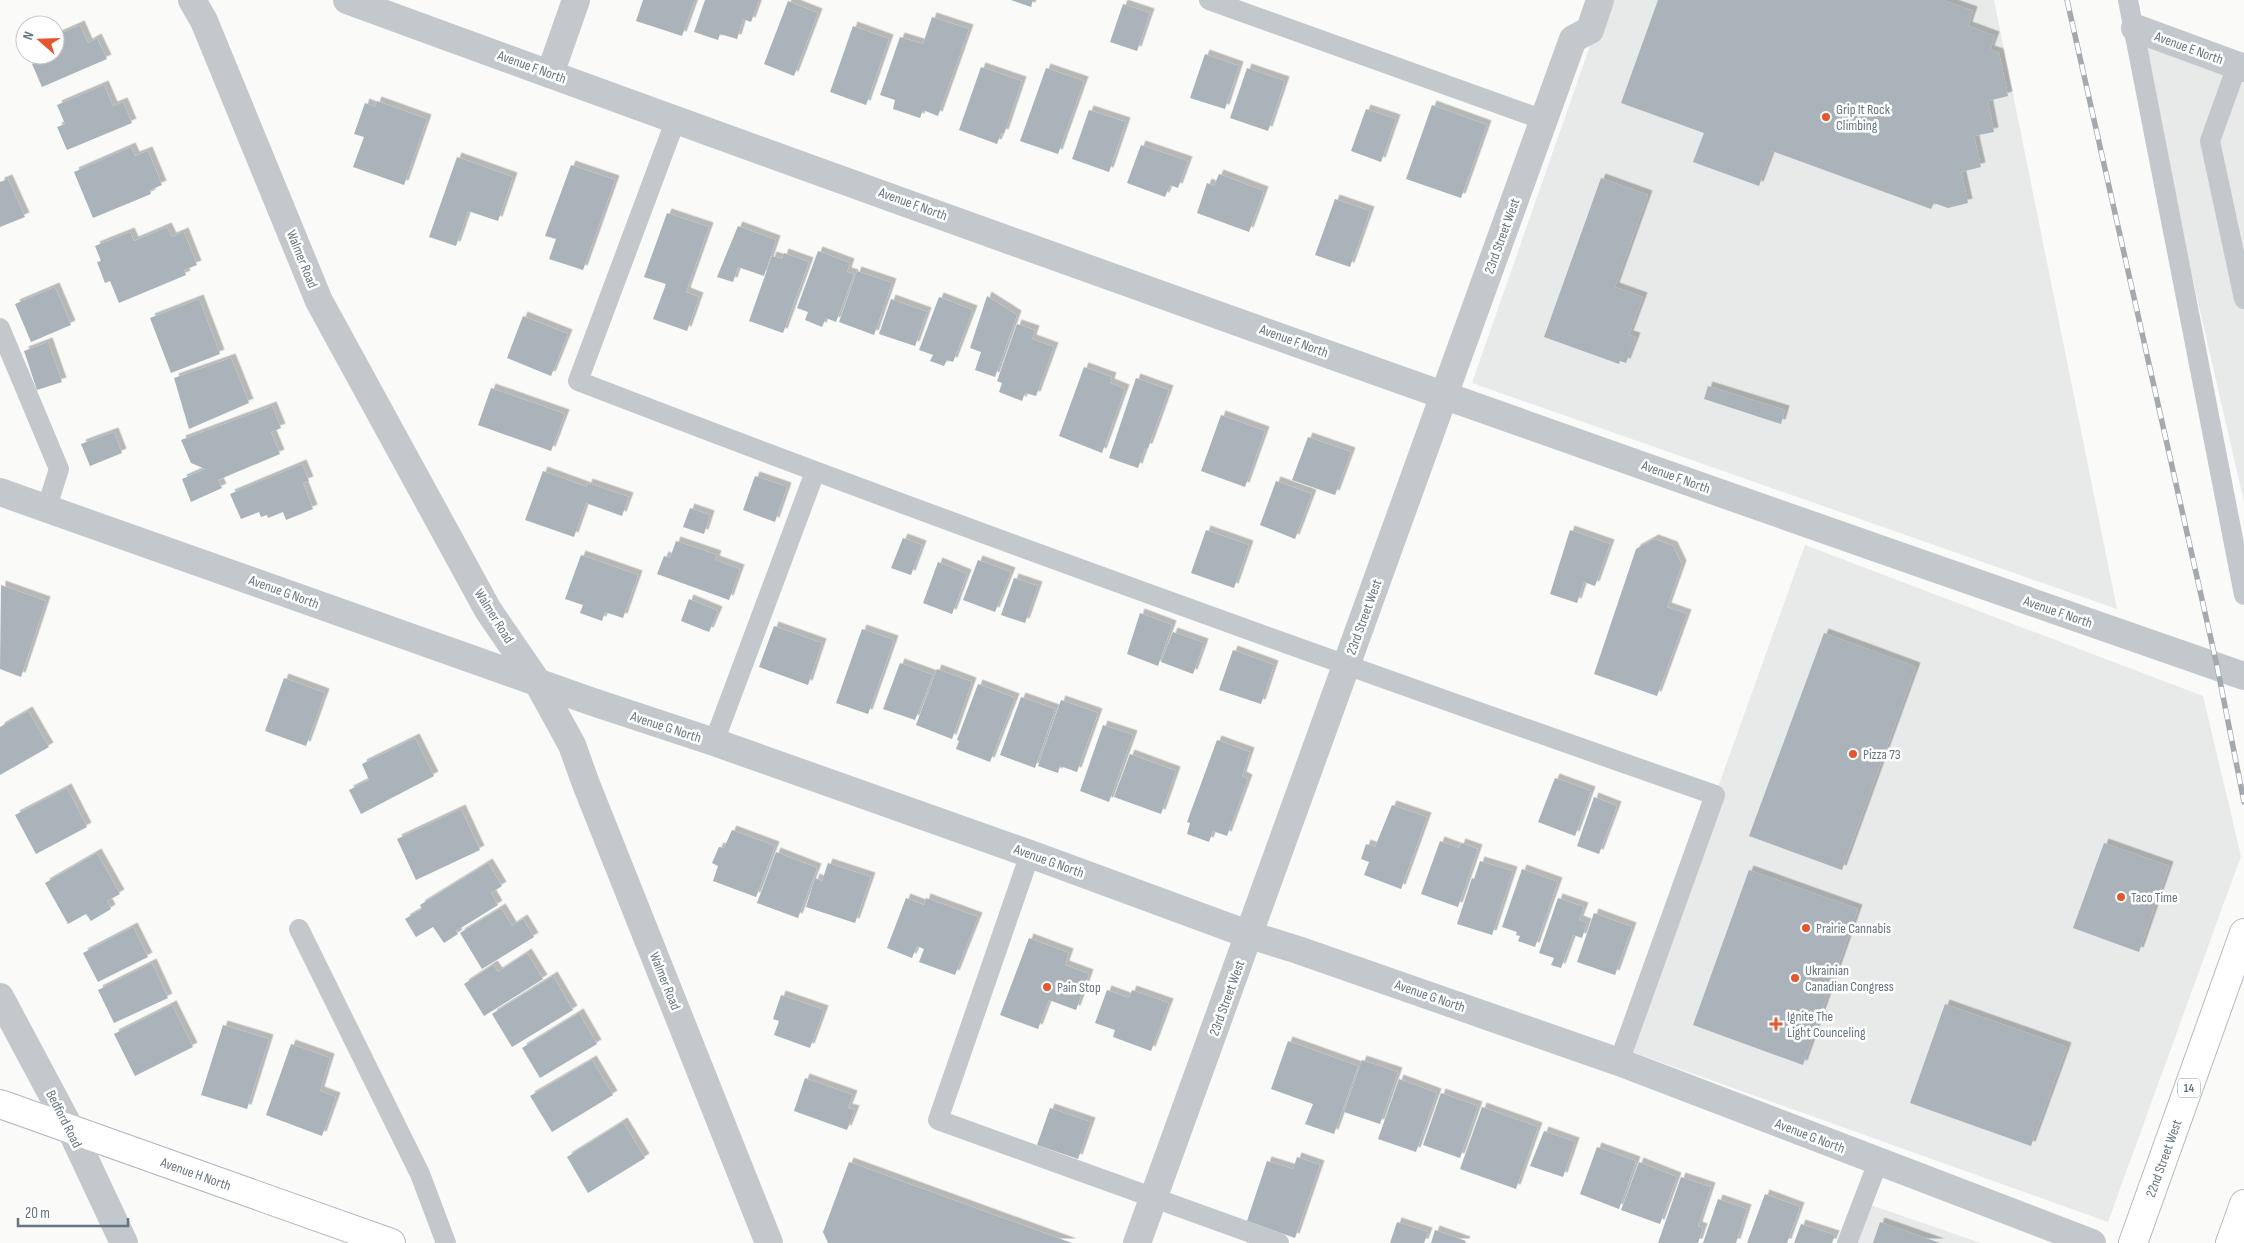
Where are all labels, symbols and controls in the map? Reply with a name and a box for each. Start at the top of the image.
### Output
north arrow [15,15,65,65]
street label: Avenue E North [2151,27,2226,68]
text: N [19,29,38,42]
street label: Avenue F North [495,46,569,87]
place label: Grip It Rock Climbing [1836,101,1891,134]
marker: Grip It Rock Climbing [1820,111,1832,123]
street label: Avenue F North [876,183,950,224]
street label: 23rd Street West [1480,196,1524,276]
street label: Walmer Road [283,228,321,291]
street label: Avenue F North [1257,320,1331,361]
street label: Avenue F North [1639,456,1713,497]
street label: Avenue G North [246,571,321,612]
street label: 23rd Street West [1342,577,1386,657]
street label: Walmer Road [471,586,517,646]
street label: Avenue F North [2020,592,2095,632]
street label: Avenue G North [628,707,703,746]
place label: Pizza 73 [1863,746,1901,763]
marker: Pizza 73 [1847,748,1859,760]
street label: Avenue G North [1011,840,1086,881]
place label: Taco Time [2131,889,2178,906]
marker: Taco Time [2115,891,2127,903]
place label: Prairie Cannabis [1816,920,1891,937]
marker: Prairie Cannabis [1800,922,1812,934]
street label: Walmer Road [646,950,684,1013]
street label: 23rd Street West [1205,958,1249,1038]
place label: Ukrainian Canadian Congress [1805,962,1894,995]
marker: Ukrainian Canadian Congress [1789,972,1801,984]
street label: Avenue G North [1392,976,1467,1016]
place label: Pain Stop [1057,979,1101,996]
marker: Pain Stop [1041,981,1053,993]
place label: Ignite The Light Counceling [1787,1008,1866,1041]
marker: Ignite The Light Counceling [1769,1017,1783,1031]
road number: 14 [2178,1078,2200,1098]
street label: Bedford Road [42,1087,86,1151]
street label: Avenue G North [1772,1115,1847,1157]
street label: 22nd Street West [2142,1117,2185,1199]
street label: Avenue H North [158,1153,233,1194]
scale bar [18,1196,128,1228]
text: 20 m [25,1204,50,1223]

